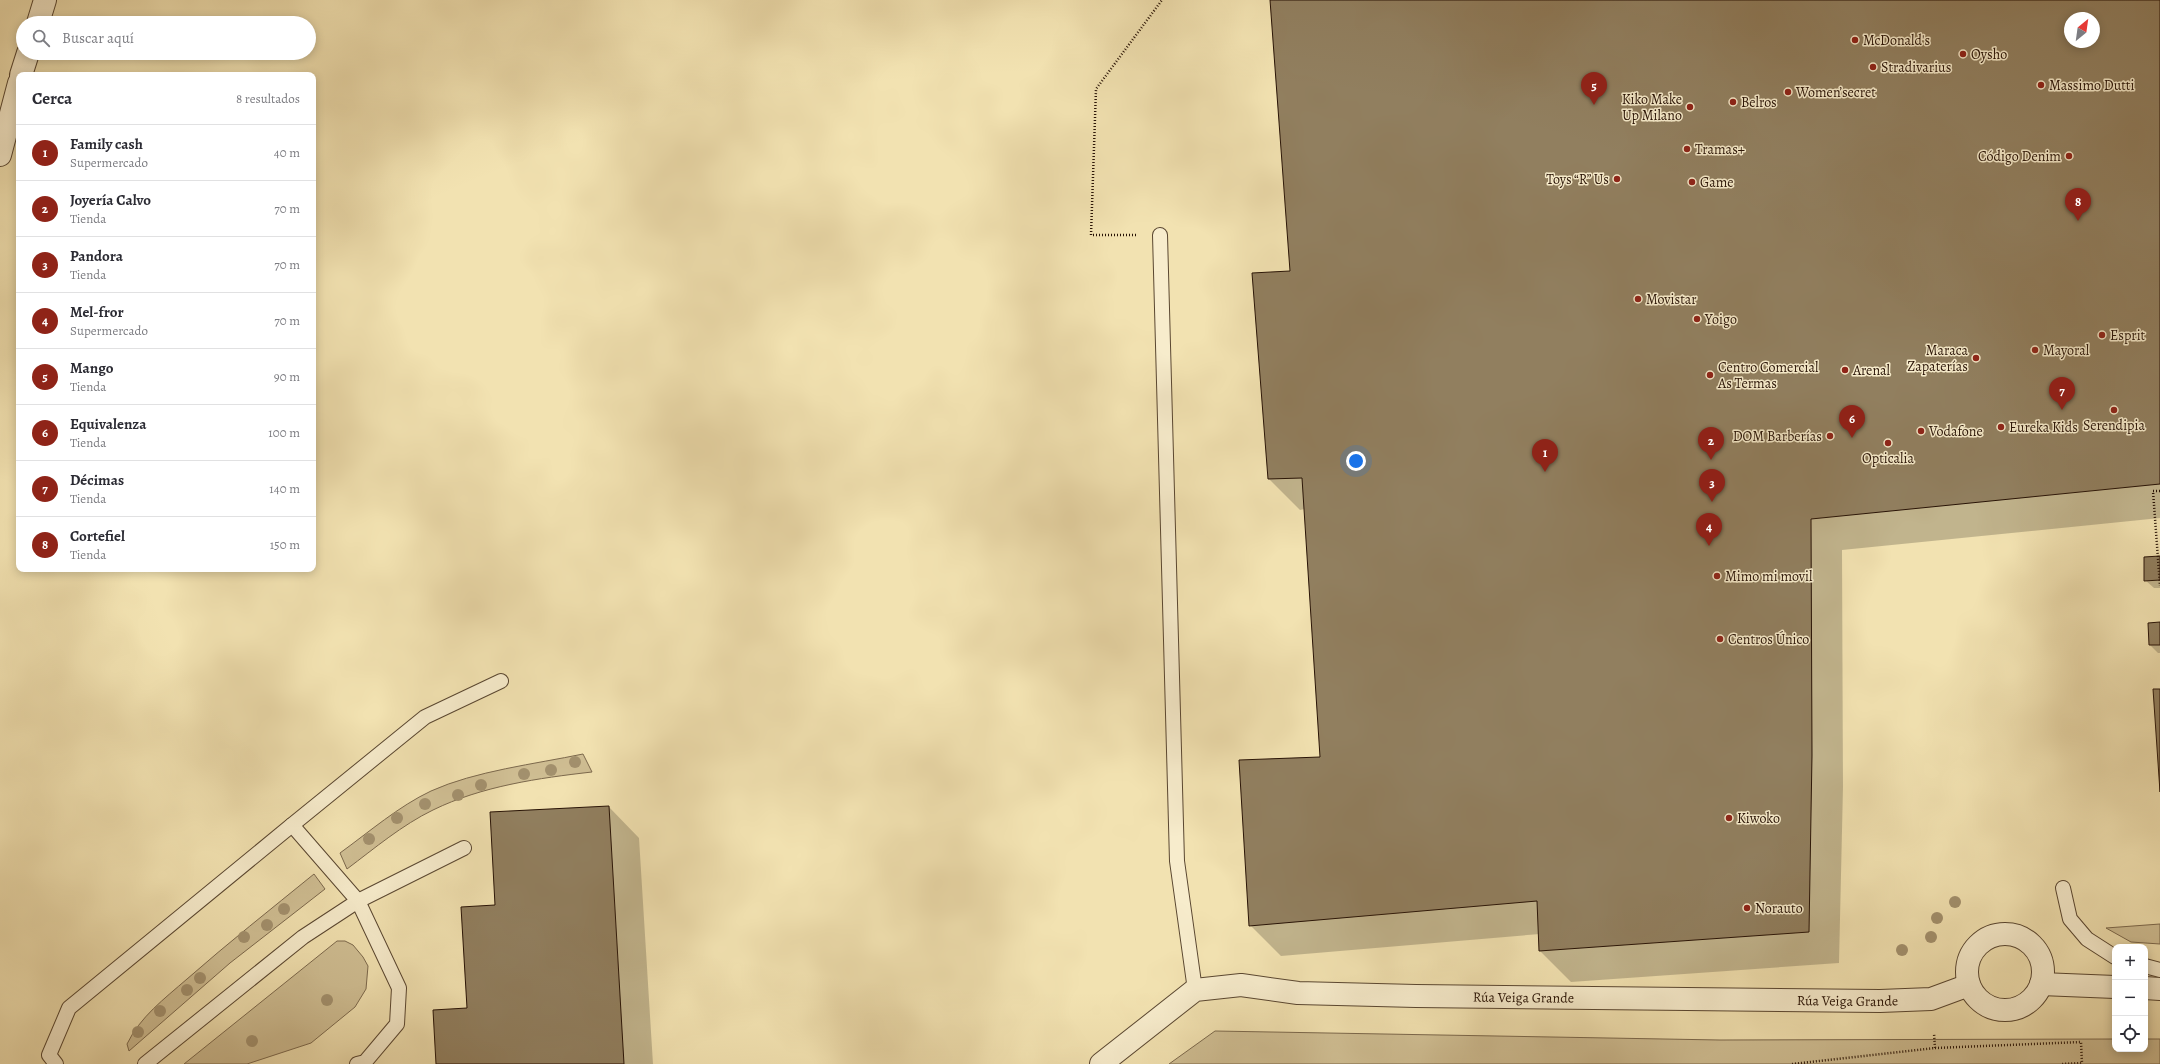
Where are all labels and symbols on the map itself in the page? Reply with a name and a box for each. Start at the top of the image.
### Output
north arrow [2064,12,2100,48]
place label: McDonald's [1863,31,1930,50]
marker: McDonald's [1850,35,1860,45]
place label: Oysho [1971,45,2007,64]
marker: Oysho [1958,49,1968,59]
place label: Stradivarius [1881,58,1951,77]
marker: Stradivarius [1868,62,1878,72]
pin: 5 [1581,72,1607,105]
place label: Massimo Dutti [2049,76,2134,95]
marker: Massimo Dutti [2036,80,2046,90]
place label: Women’secret [1795,83,1876,102]
marker: Women’secret [1783,87,1793,97]
place label: Kiko Make Up Milano [1622,90,1682,125]
place label: Belros [1741,93,1777,112]
marker: Belros [1728,97,1738,107]
marker: Kiko Make Up Milano [1685,102,1695,112]
place label: Tramas+ [1695,140,1745,159]
marker: Tramas+ [1682,144,1692,154]
place label: Código Denim [1978,147,2061,166]
marker: Código Denim [2064,151,2074,161]
place label: Toys “R” Us [1546,170,1609,189]
place label: Game [1700,173,1734,192]
marker: Toys “R” Us [1612,174,1622,184]
marker: Game [1687,177,1697,187]
pin: 8 [2065,188,2091,221]
place label: Movistar [1646,290,1697,309]
marker: Movistar [1633,294,1643,304]
place label: Yoigo [1704,310,1737,329]
marker: Yoigo [1692,314,1702,324]
place label: Esprit [2110,326,2146,345]
marker: Esprit [2097,330,2107,340]
place label: Maraca Zapaterías [1907,341,1968,376]
place label: Mayoral [2043,341,2090,360]
marker: Mayoral [2030,345,2040,355]
marker: Maraca Zapaterías [1971,353,1981,363]
place label: Centro Comercial As Termas [1717,358,1819,393]
place label: Arenal [1852,361,1891,380]
marker: Arenal [1840,365,1850,375]
marker: Centro Comercial As Termas [1705,370,1715,380]
pin: 7 [2049,377,2075,410]
pin: 6 [1839,405,1865,438]
marker: Serendipia [2109,405,2119,415]
place label: Serendipia [2083,416,2145,435]
place label: Eureka Kids [2009,418,2078,437]
place label: Vodafone [1928,422,1983,441]
marker: Eureka Kids [1996,422,2006,432]
marker: Vodafone [1916,426,1926,436]
pin: 2 [1698,427,1724,460]
place label: DOM Barberías [1733,427,1822,446]
marker: DOM Barberías [1825,431,1835,441]
marker: Opticalia [1883,438,1893,448]
pin: 1 [1532,439,1558,472]
place label: Opticalia [1862,449,1914,468]
your location [1346,451,1366,471]
pin: 3 [1699,469,1725,502]
pin: 4 [1696,513,1722,546]
place label: Mimo mi movil [1725,567,1813,586]
marker: Mimo mi movil [1712,571,1722,581]
place label: Centros Único [1728,630,1809,649]
marker: Centros Único [1715,634,1725,644]
place label: Kiwoko [1737,809,1780,828]
marker: Kiwoko [1724,813,1734,823]
place label: Norauto [1755,899,1803,918]
marker: Norauto [1742,903,1752,913]
street label: Rúa Veiga Grande [1473,987,1574,1007]
street label: Rúa Veiga Grande [1797,991,1898,1011]

